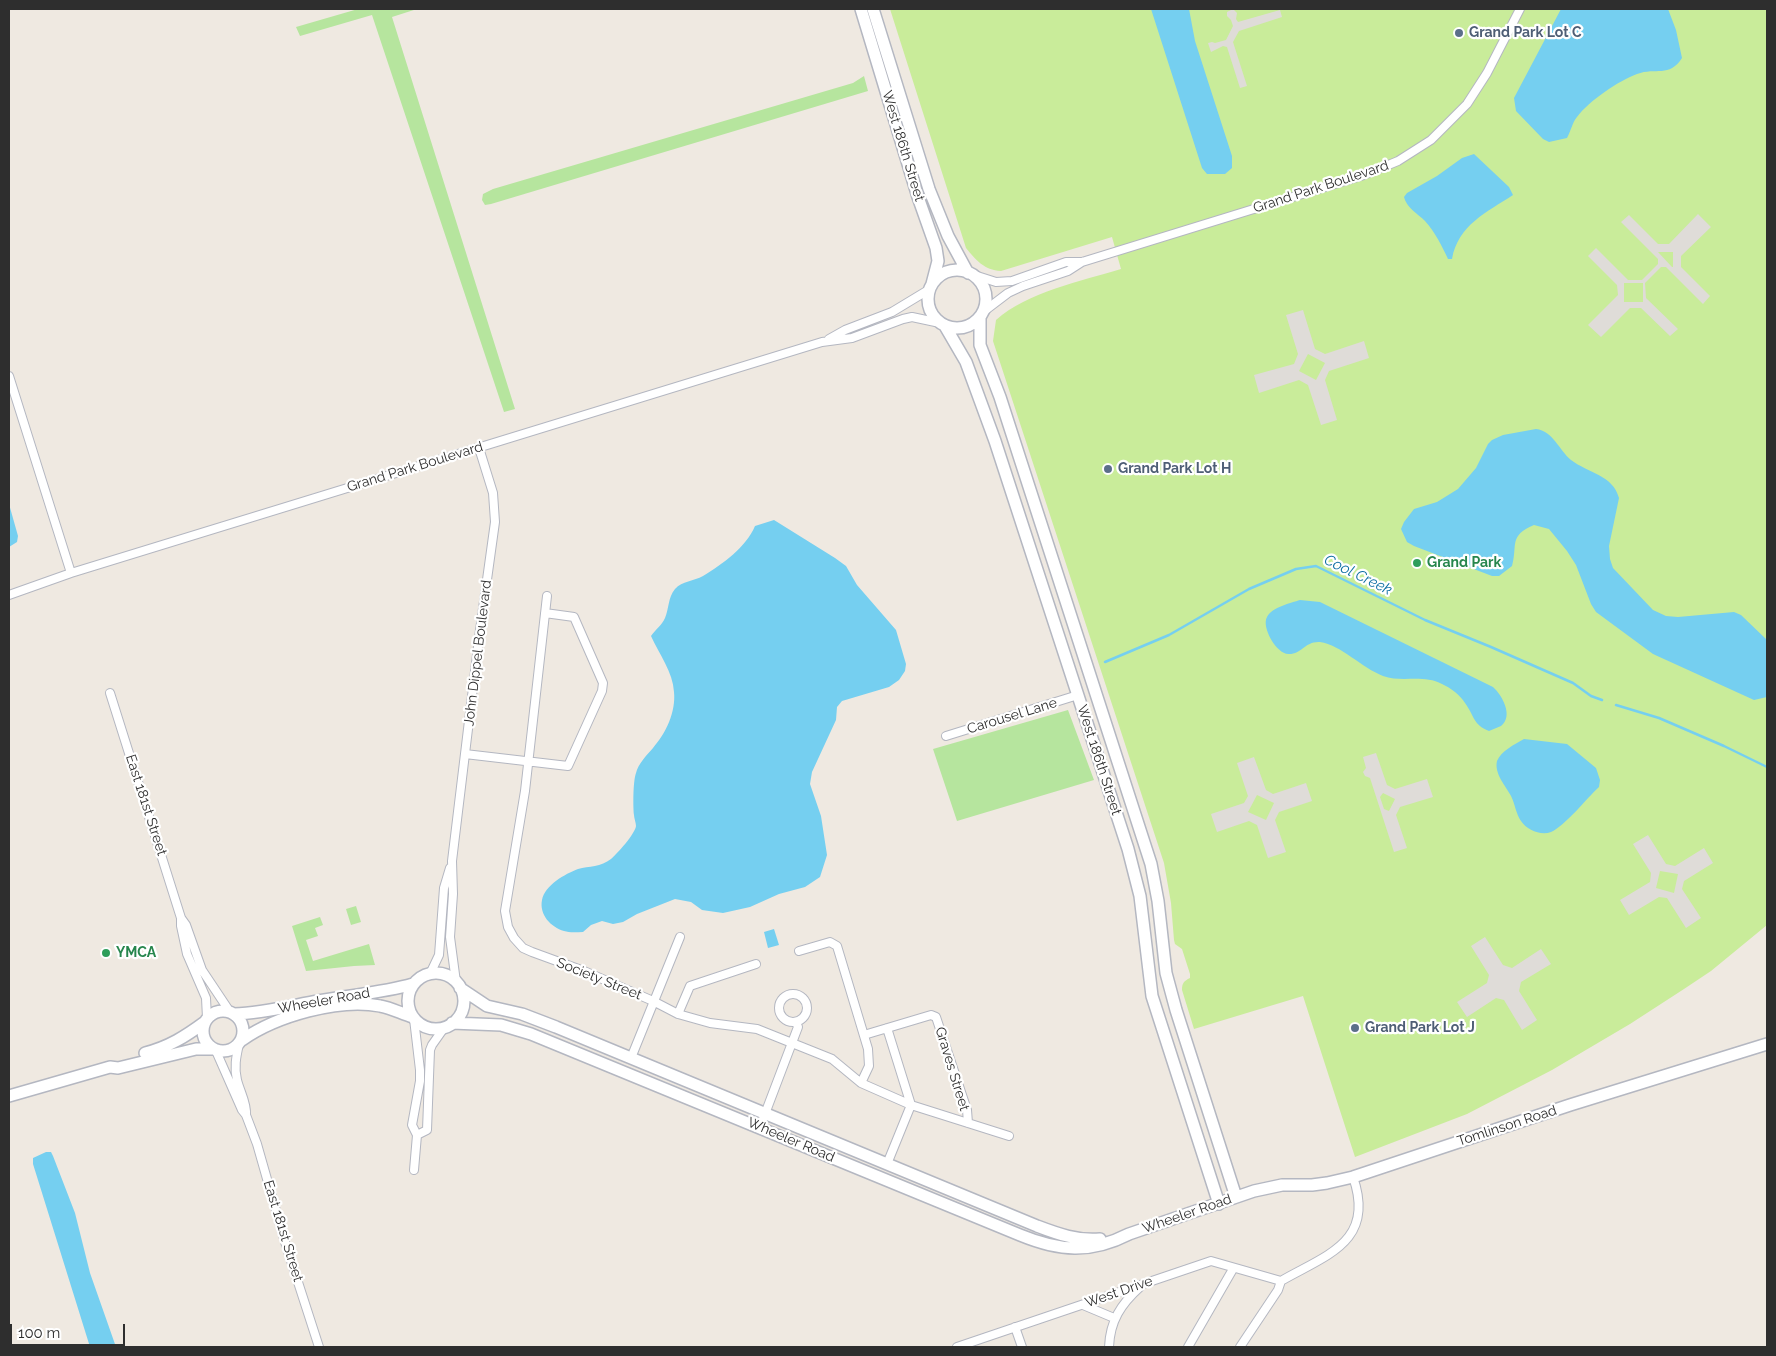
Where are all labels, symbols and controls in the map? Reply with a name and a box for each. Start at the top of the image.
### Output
place label: Grand Park Lot C [1469,25,1581,41]
marker: Grand Park Lot C [1453,27,1465,39]
street label: West 186th Street [878,89,928,203]
street label: Grand Park Boulevard [1251,157,1391,217]
street label: Grand Park Boulevard [345,438,485,496]
place label: Grand Park Lot H [1118,461,1231,477]
marker: Grand Park Lot H [1102,463,1114,475]
water label: Cool Creek [1321,551,1395,599]
place label: Grand Park [1427,555,1501,571]
marker: Grand Park [1411,557,1423,569]
street label: John Dippel Boulevard [461,579,495,727]
street label: Carousel Lane [965,694,1059,738]
street label: West 186th Street [1073,703,1125,817]
street label: East 181st Street [122,752,170,858]
place label: YMCA [116,945,156,961]
marker: YMCA [100,947,112,959]
street label: Society Street [554,954,644,1004]
street label: Wheeler Road [277,985,371,1017]
place label: Grand Park Lot J [1365,1020,1475,1036]
marker: Grand Park Lot J [1349,1022,1361,1034]
street label: Graves Street [931,1025,973,1113]
street label: Tomlinson Road [1455,1102,1559,1150]
street label: Wheeler Road [745,1114,837,1166]
street label: East 181st Street [260,1178,306,1284]
street label: Wheeler Road [1140,1191,1234,1237]
street label: West Drive [1083,1273,1155,1311]
scale bar [12,1314,128,1346]
text: 100 m [18,1324,60,1342]

